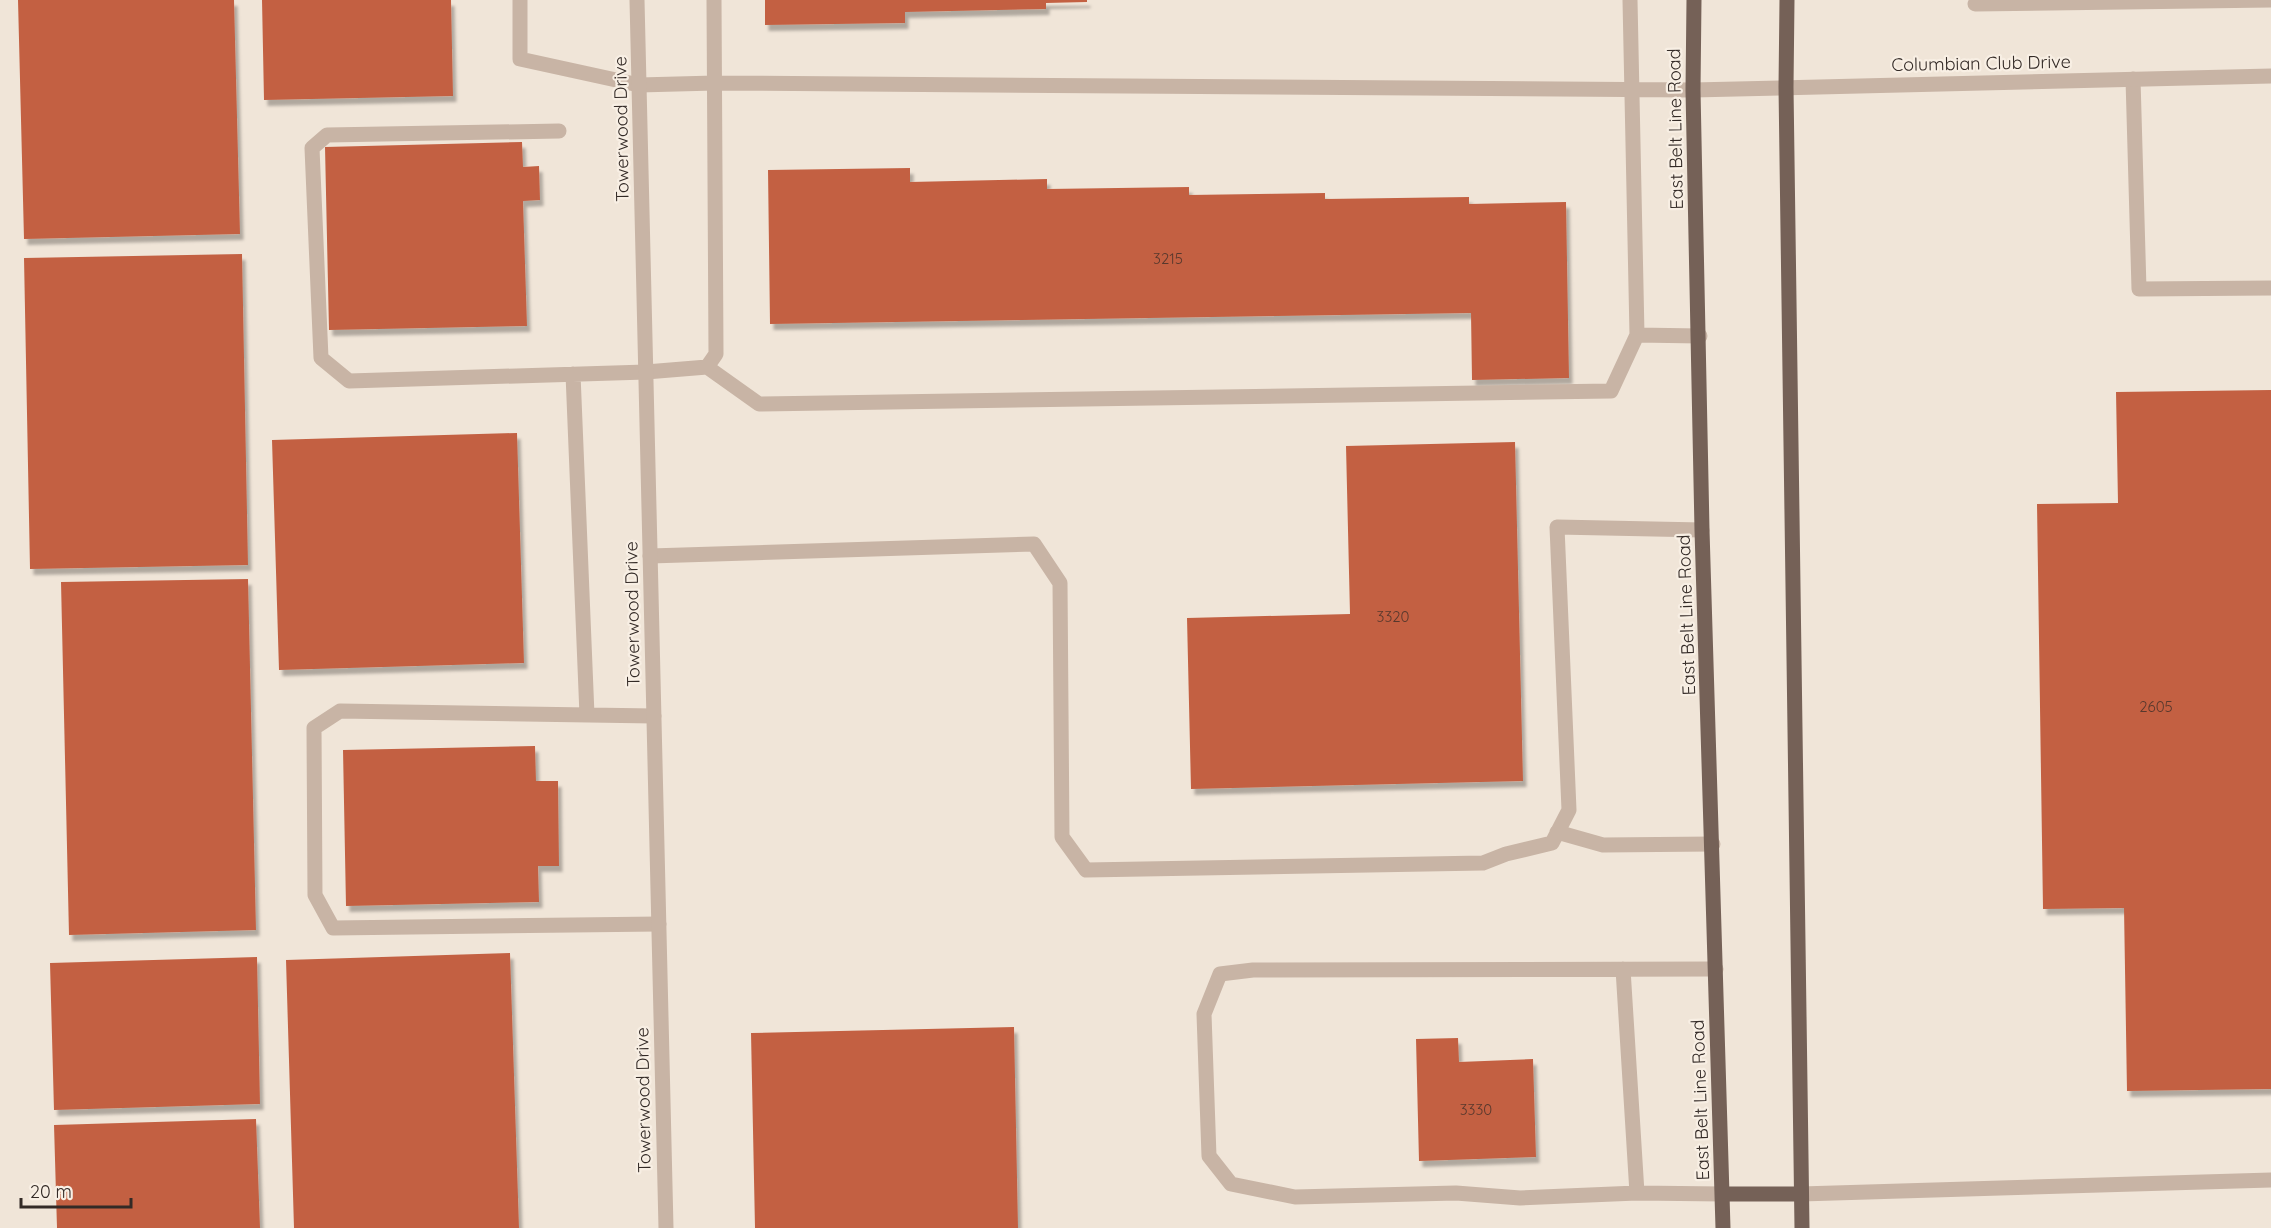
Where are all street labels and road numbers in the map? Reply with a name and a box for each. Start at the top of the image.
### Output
street label: East Belt Line Road [1662,48,1688,210]
street label: Columbian Club Drive [1891,50,2071,76]
street label: Towerwood Drive [608,56,634,202]
street label: East Belt Line Road [1672,534,1700,696]
street label: Towerwood Drive [619,541,645,687]
street label: East Belt Line Road [1686,1019,1714,1181]
street label: Towerwood Drive [630,1027,656,1173]

